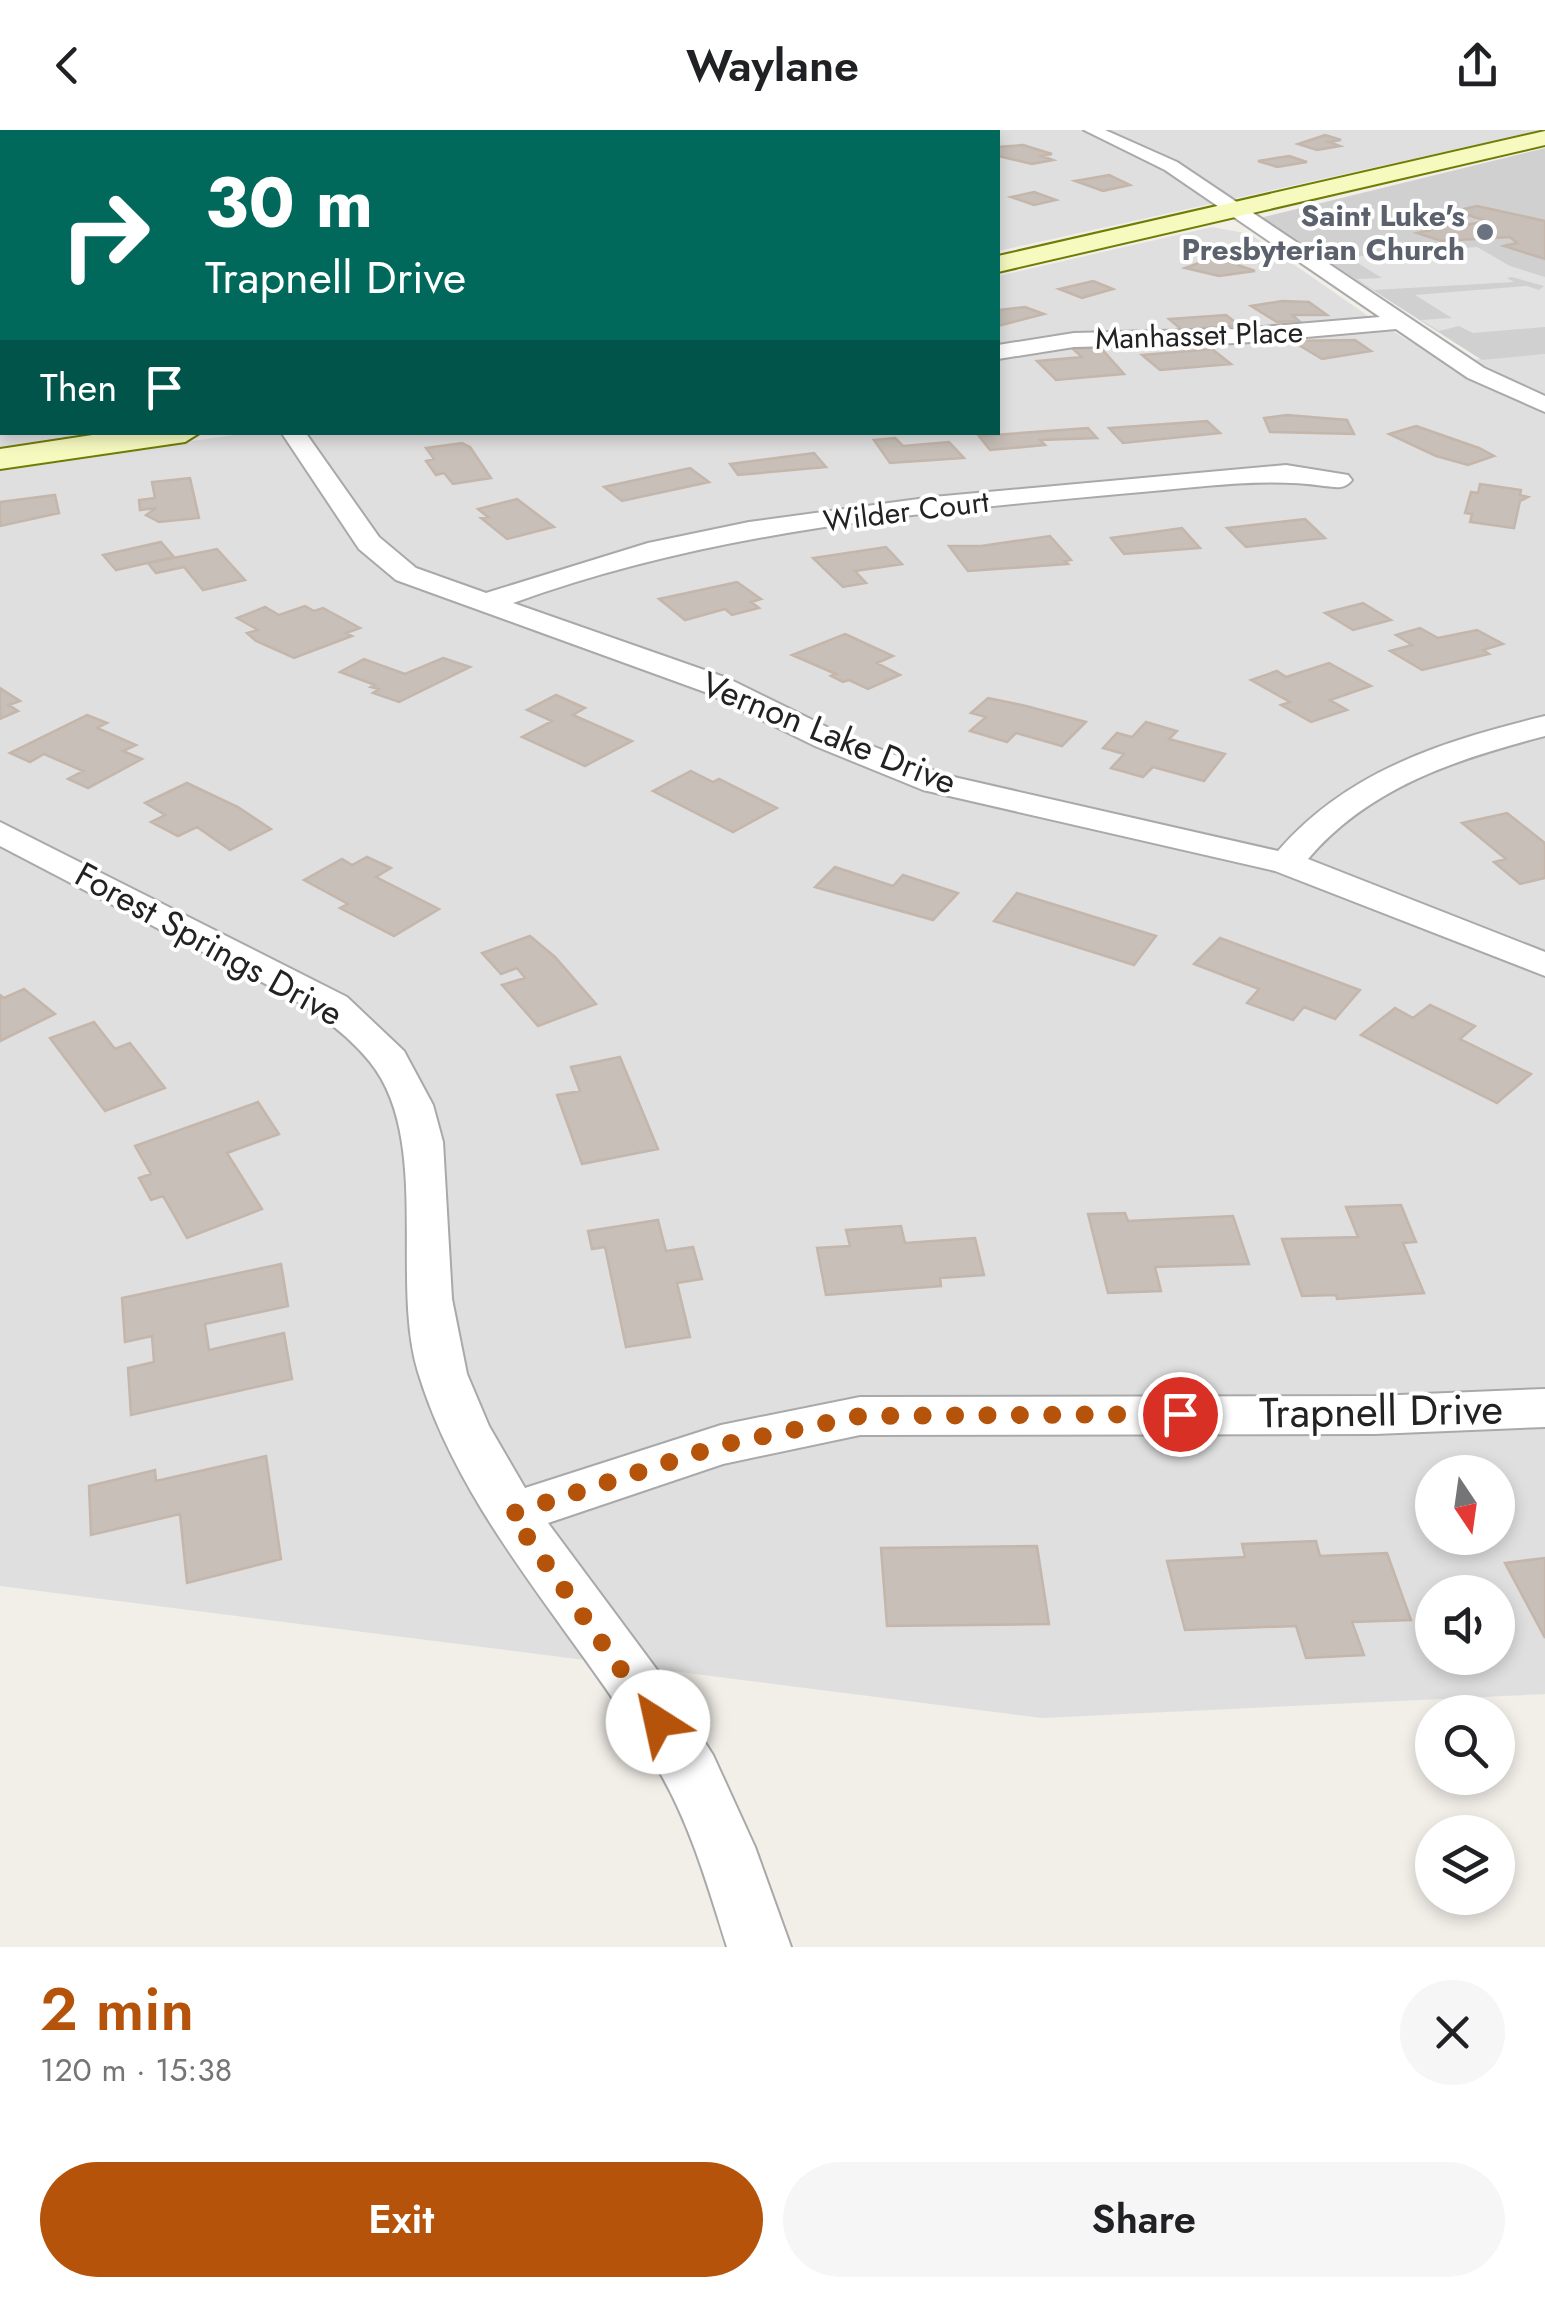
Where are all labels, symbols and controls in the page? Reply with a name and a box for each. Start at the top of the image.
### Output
text: Waylane [686,33,859,98]
icon: back [40,38,95,93]
icon: share [1450,38,1505,93]
text: 30 m [205,152,373,253]
icon: right [40,170,170,300]
place label: Saint Luke's Presbyterian Church [1182,194,1465,271]
marker: Saint Luke's Presbyterian Church [1474,221,1496,243]
text: Trapnell Drive [205,245,466,310]
street label: Manhasset Place [1094,310,1304,360]
text: Then [40,360,117,415]
icon: arrive [137,360,192,415]
street label: Wilder Court [821,479,992,542]
street label: Vernon Lake Drive [694,659,964,807]
street label: Forest Springs Drive [66,850,352,1038]
pin [1138,1372,1223,1457]
street label: Trapnell Drive [1259,1378,1503,1444]
icon: arrive [1153,1387,1208,1442]
north arrow [1415,1455,1515,1555]
map controls [1415,1455,1515,1915]
button: sound [1415,1575,1515,1675]
position arrow [606,1670,710,1774]
button: search [1415,1695,1515,1795]
button: layers [1415,1815,1515,1915]
text: 2 min [40,1966,194,2053]
button: close [1400,1980,1505,2085]
text: 120 m · 15:38 [40,2047,232,2093]
button: Exit [40,2162,763,2277]
button: Share [783,2162,1505,2277]

